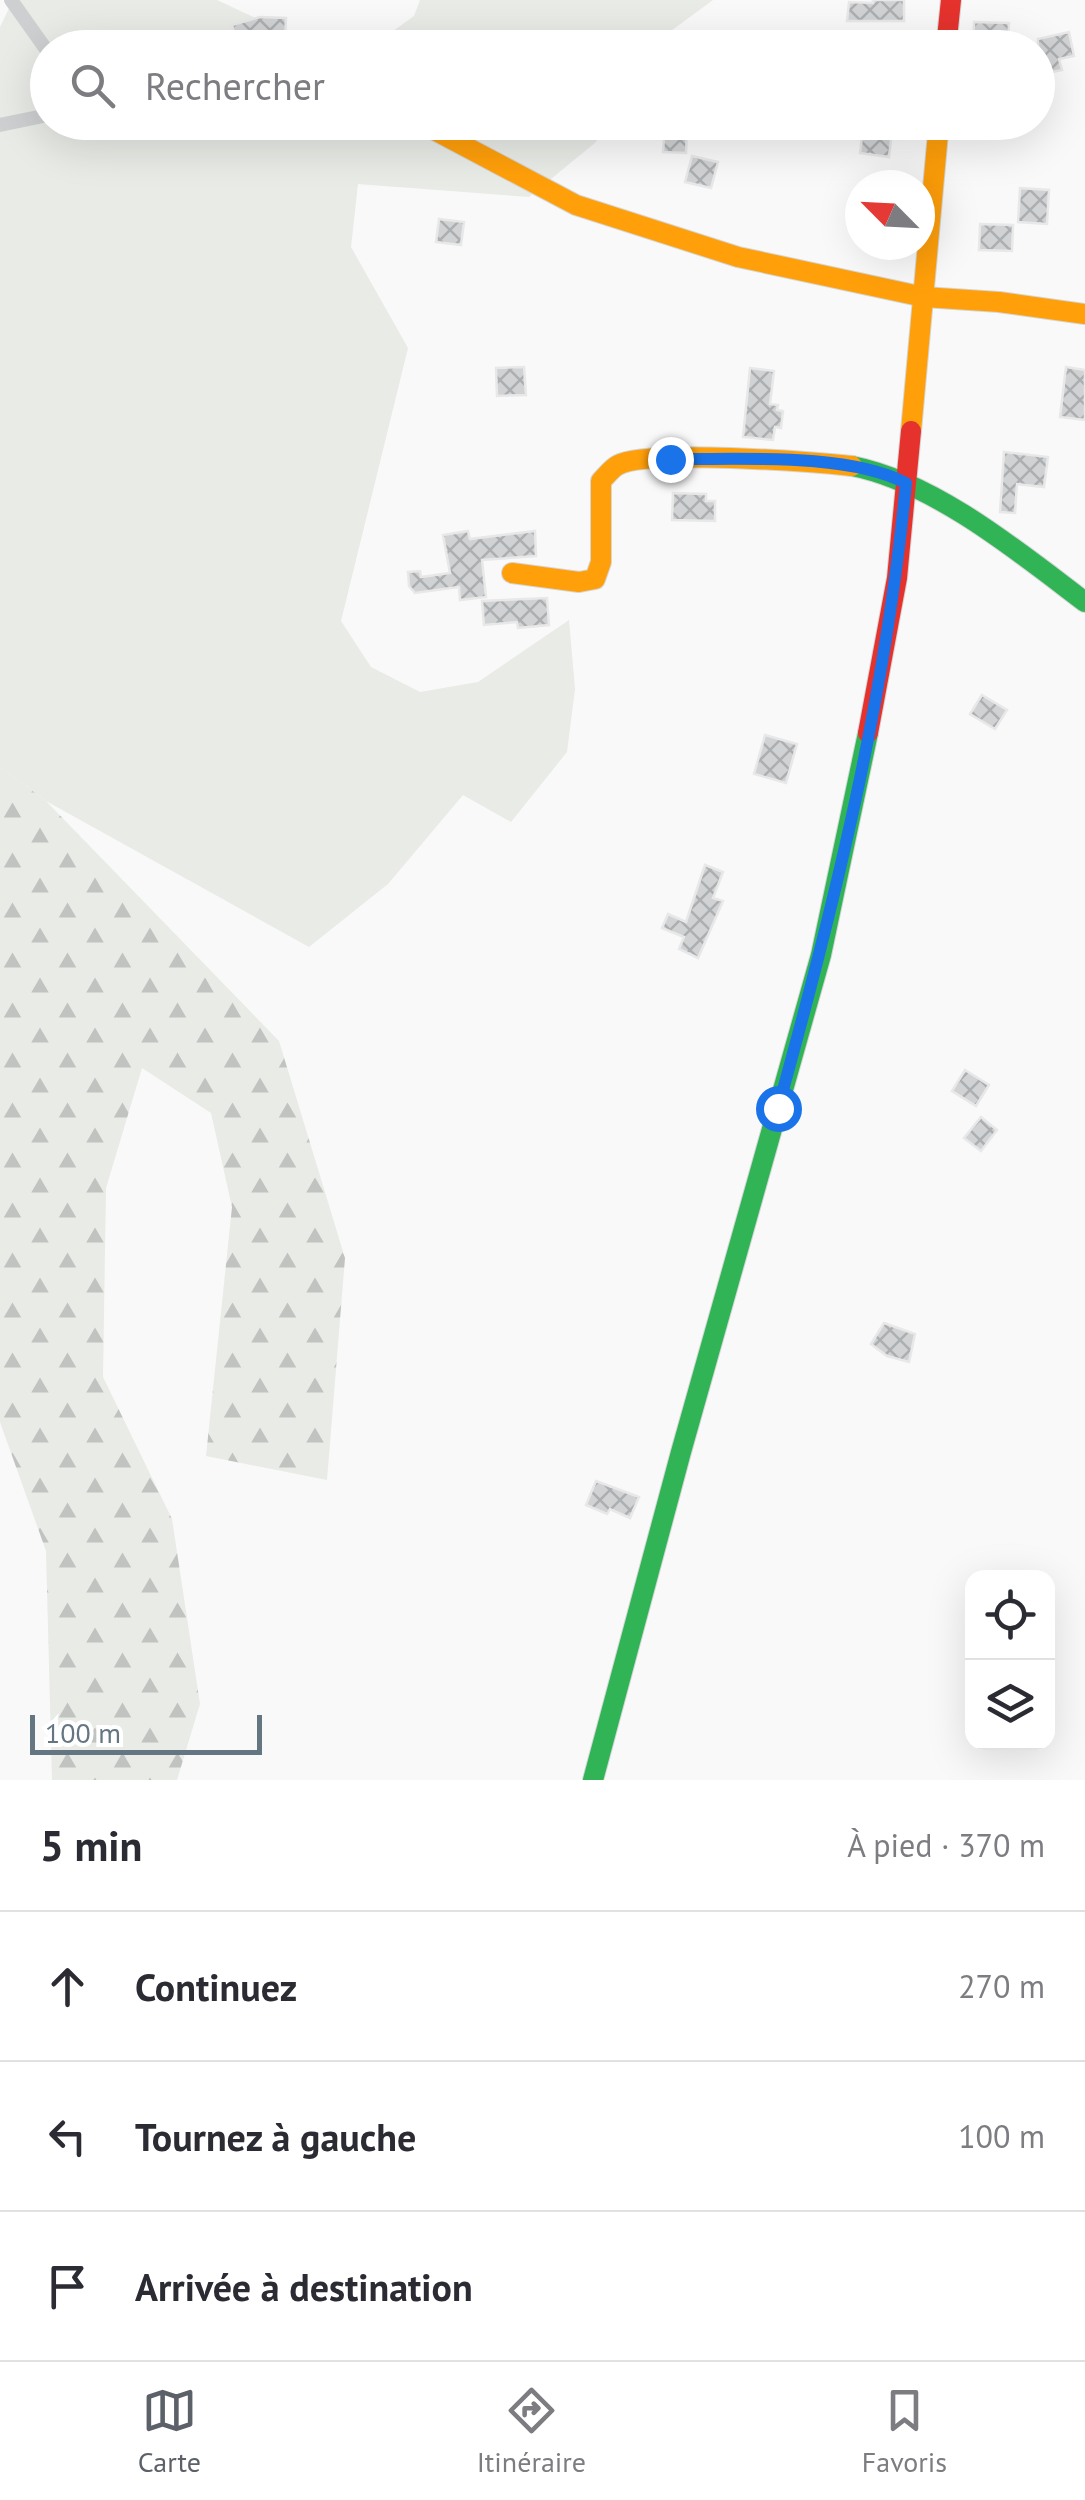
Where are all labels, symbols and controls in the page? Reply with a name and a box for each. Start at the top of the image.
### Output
search box [30,30,1055,140]
icon: search [65,58,120,113]
text: Rechercher [145,61,325,110]
north arrow [845,170,935,260]
route end [648,437,694,483]
route start [756,1086,802,1132]
map controls [965,1570,1055,1750]
button: locate [965,1570,1055,1660]
button: layers [965,1660,1055,1750]
scale bar [30,1710,262,1754]
text: 100 m [45,1714,121,1751]
text: 5 min [40,1818,142,1873]
text: À pied · 370 m [847,1824,1045,1866]
icon: ahead [40,1959,95,2014]
text: Continuez [135,1962,297,2011]
text: 270 m [958,1965,1045,2007]
icon: left [40,2109,95,2164]
text: Tournez à gauche [135,2112,416,2161]
text: 100 m [958,2115,1045,2157]
icon: arrive [40,2259,95,2314]
text: Arrivée à destination [135,2262,473,2311]
tab: Carte [138,2383,201,2480]
tab: Itinéraire [477,2383,586,2480]
tab: Favoris [862,2383,947,2480]

